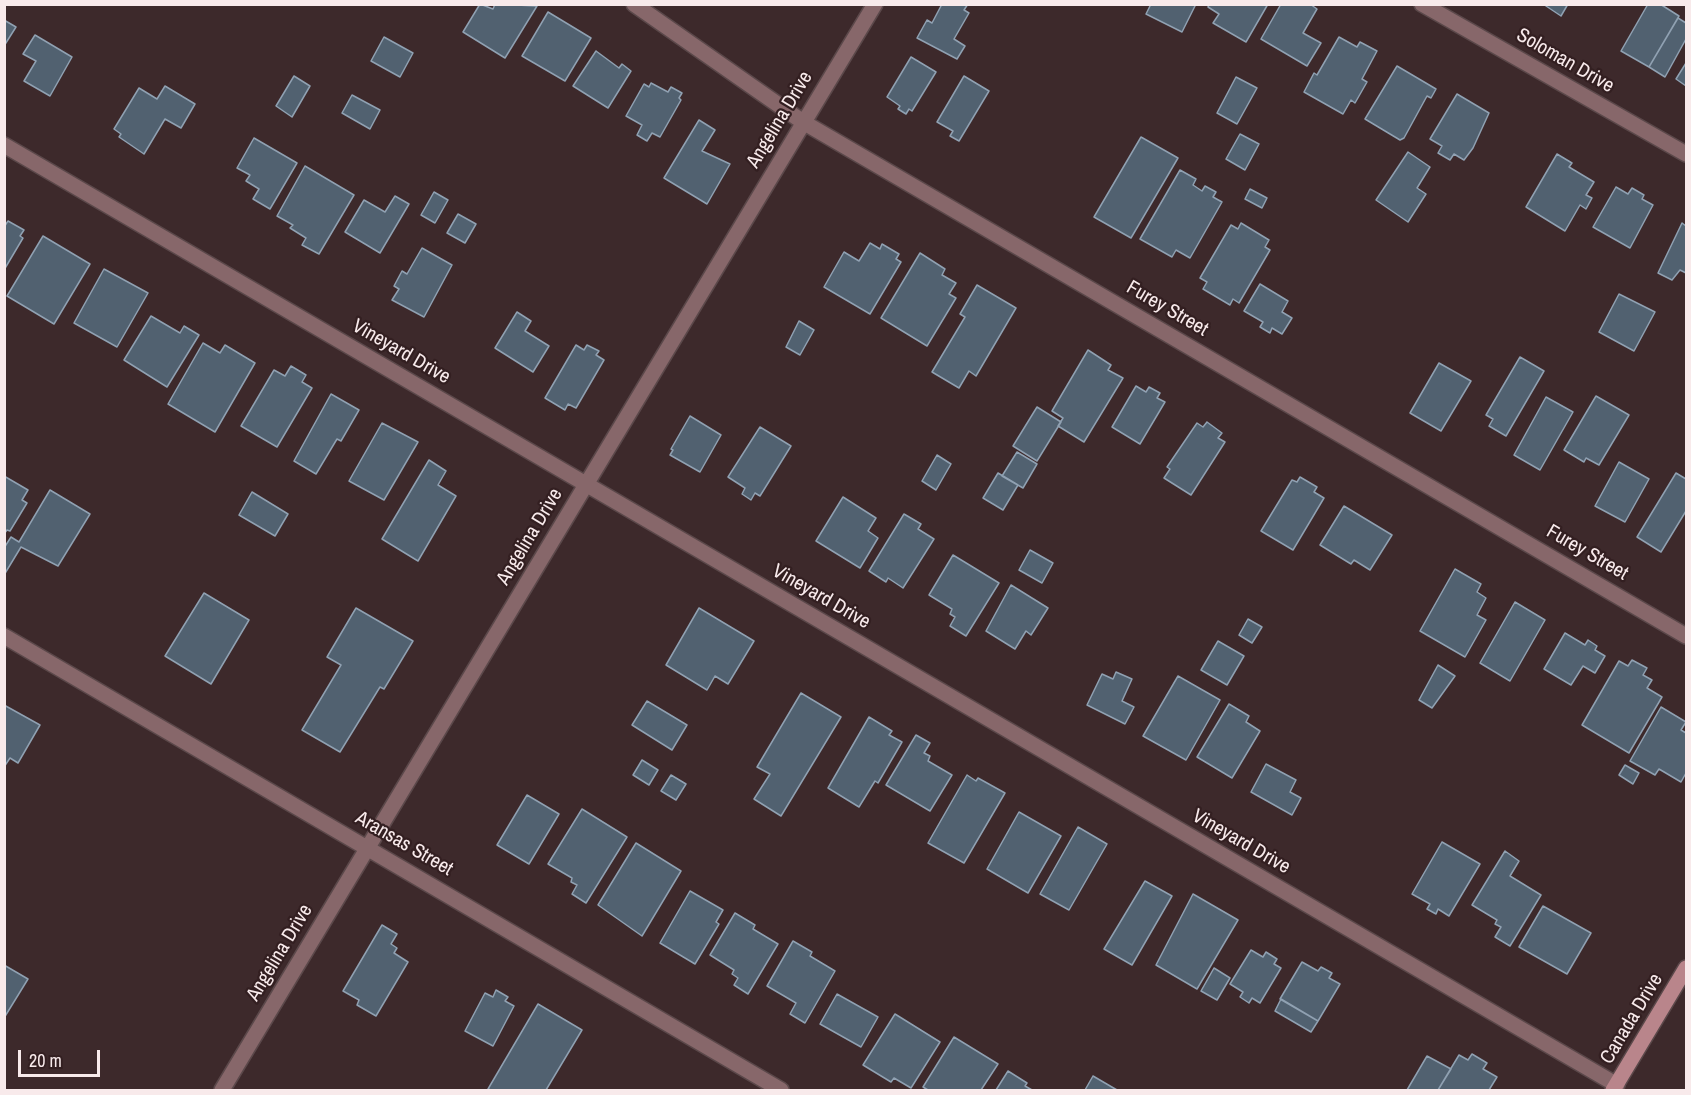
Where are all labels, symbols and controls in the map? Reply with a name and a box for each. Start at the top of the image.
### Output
street label: Soloman Drive [1512,23,1618,99]
street label: Angelina Drive [742,67,818,173]
street label: Furey Street [1122,276,1212,342]
street label: Vineyard Drive [348,314,454,390]
street label: Angelina Drive [492,484,568,590]
street label: Furey Street [1542,520,1632,586]
street label: Vineyard Drive [768,559,874,635]
street label: Vineyard Drive [1188,804,1294,880]
street label: Aransas Street [351,806,457,882]
street label: Angelina Drive [242,900,318,1006]
street label: Canada Drive [1596,969,1668,1069]
scale bar [21,1038,104,1076]
text: 20 m [29,1048,62,1073]

